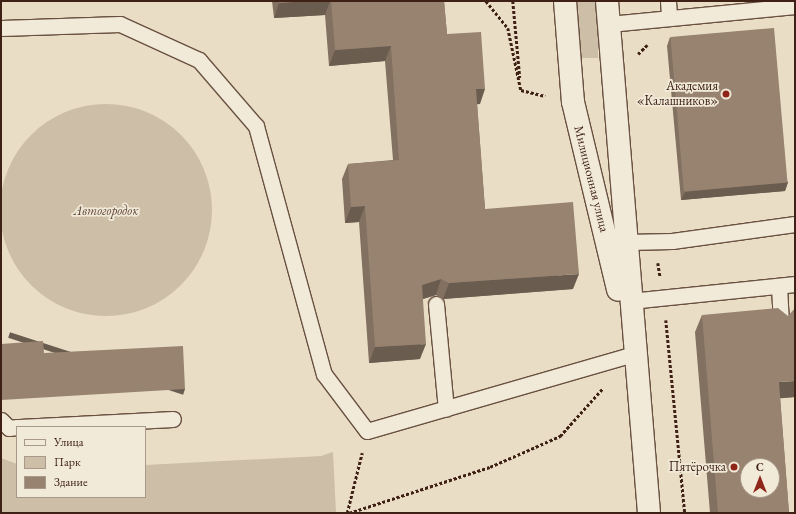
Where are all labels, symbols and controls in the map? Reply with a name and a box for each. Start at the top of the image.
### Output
place label: Академия «Калашников» [637,79,718,110]
marker: Академия «Калашников» [721,89,731,99]
street label: Милиционная улица [570,124,612,234]
park label: Автогородок [74,203,138,219]
legend [16,426,146,498]
text: Улица [54,434,84,450]
text: Парк [54,454,81,470]
north arrow [740,458,780,498]
place label: Пятёрочка [669,459,726,475]
text: С [756,460,764,474]
marker: Пятёрочка [729,462,739,472]
text: Здание [54,474,88,490]

